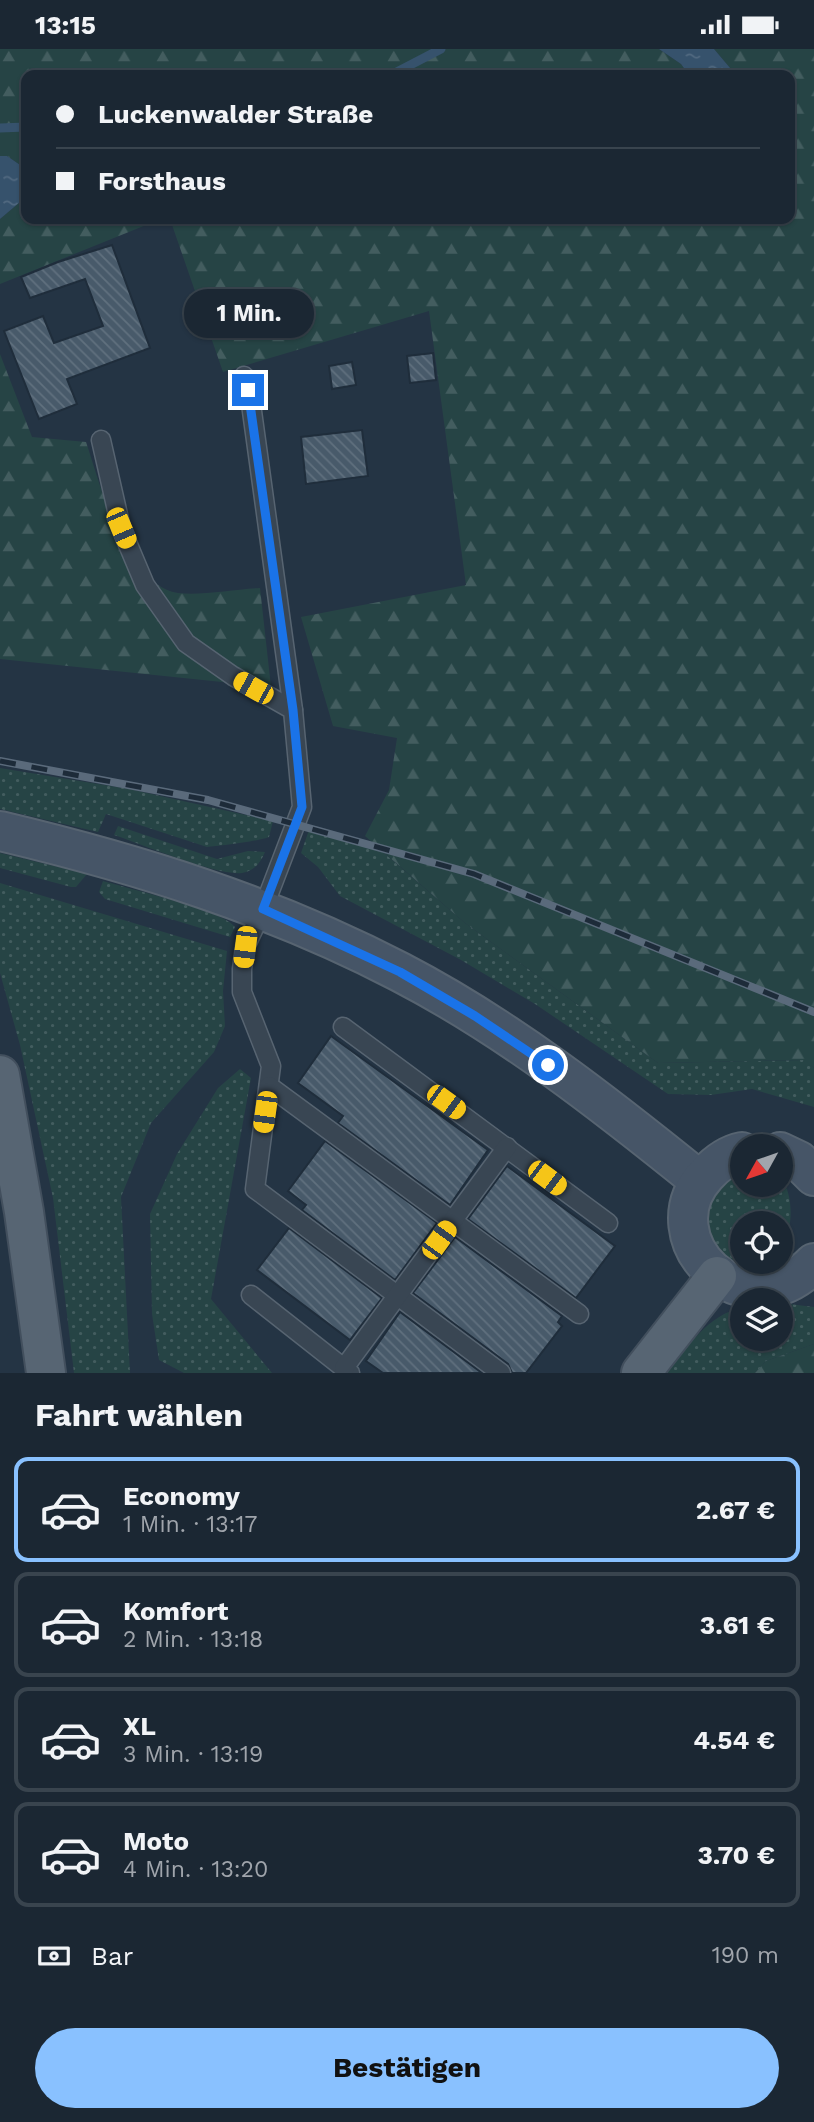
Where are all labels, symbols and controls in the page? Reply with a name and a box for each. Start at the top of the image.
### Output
text: 13:15 [35,10,96,40]
text: Luckenwalder Straße [98,99,373,129]
text: Forsthaus [98,166,226,196]
callout: 1 Min. [183,289,313,337]
text: 1 Min. [216,300,282,327]
route end [232,374,264,406]
car [104,505,139,551]
car [230,669,277,707]
car [233,925,258,969]
route start [532,1049,564,1081]
car [423,1081,470,1123]
car [252,1090,279,1134]
north arrow [730,1134,793,1197]
map controls [730,1134,793,1351]
car [524,1157,571,1199]
button: locate [730,1211,793,1274]
car [419,1217,460,1263]
button: layers [730,1288,793,1351]
text: Fahrt wählen [35,1396,243,1434]
icon: car [39,1478,102,1541]
text: Economy [123,1481,240,1511]
text: 2.67 € [696,1495,775,1525]
text: 1 Min. · 13:17 [123,1511,257,1538]
icon: car [39,1593,102,1656]
text: Komfort [123,1596,228,1626]
text: 3.61 € [700,1610,775,1640]
text: 2 Min. · 13:18 [123,1626,263,1653]
icon: car [39,1708,102,1771]
text: XL [123,1711,156,1741]
text: 4.54 € [693,1725,775,1755]
text: 3 Min. · 13:19 [123,1741,263,1768]
icon: car [39,1823,102,1886]
text: Moto [123,1826,189,1856]
text: 3.70 € [697,1840,775,1870]
text: 4 Min. · 13:20 [123,1856,268,1883]
icon: cash [35,1937,73,1975]
text: Bar [91,1941,133,1971]
text: 190 m [712,1942,779,1969]
button: Bestätigen [35,2028,779,2108]

